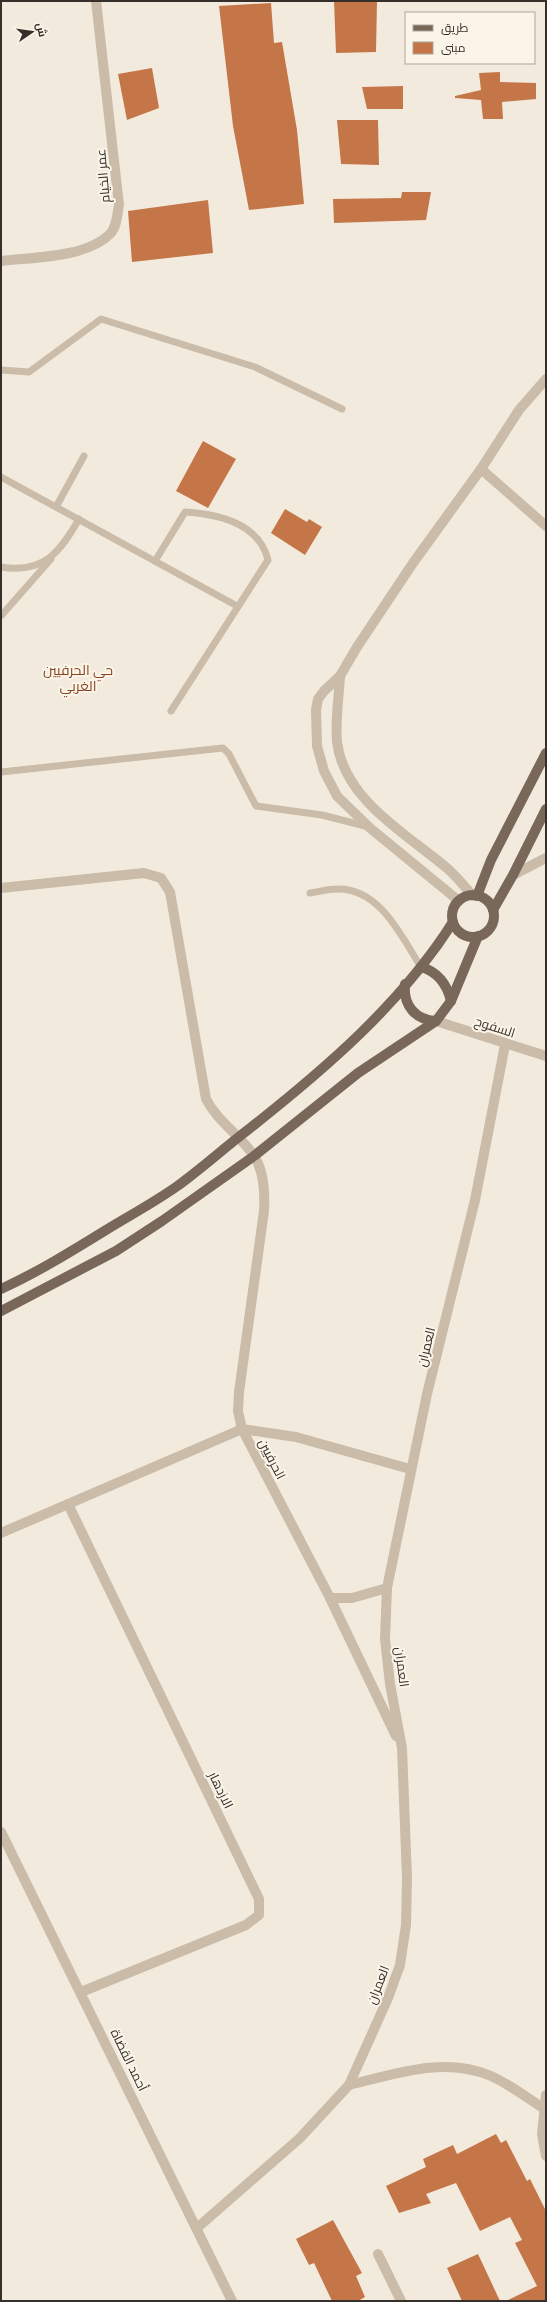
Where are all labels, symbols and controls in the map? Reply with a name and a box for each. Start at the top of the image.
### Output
north arrow [12,12,52,52]
legend [405,12,535,64]
text: طريق [441,21,469,35]
text: ش [33,22,49,38]
text: مبنى [441,41,466,55]
street label: عمر الخيام [93,148,115,204]
district label: حي الحرفيين الغربي [43,662,113,698]
street label: السفوح [473,1013,517,1042]
street label: العمران [414,1326,438,1368]
street label: الحرفيين [255,1436,289,1482]
street label: العمران [392,1646,412,1688]
street label: الازدهار [205,1768,236,1811]
street label: العمران [364,1964,392,2006]
street label: أحمد القضاة [107,2026,152,2094]

